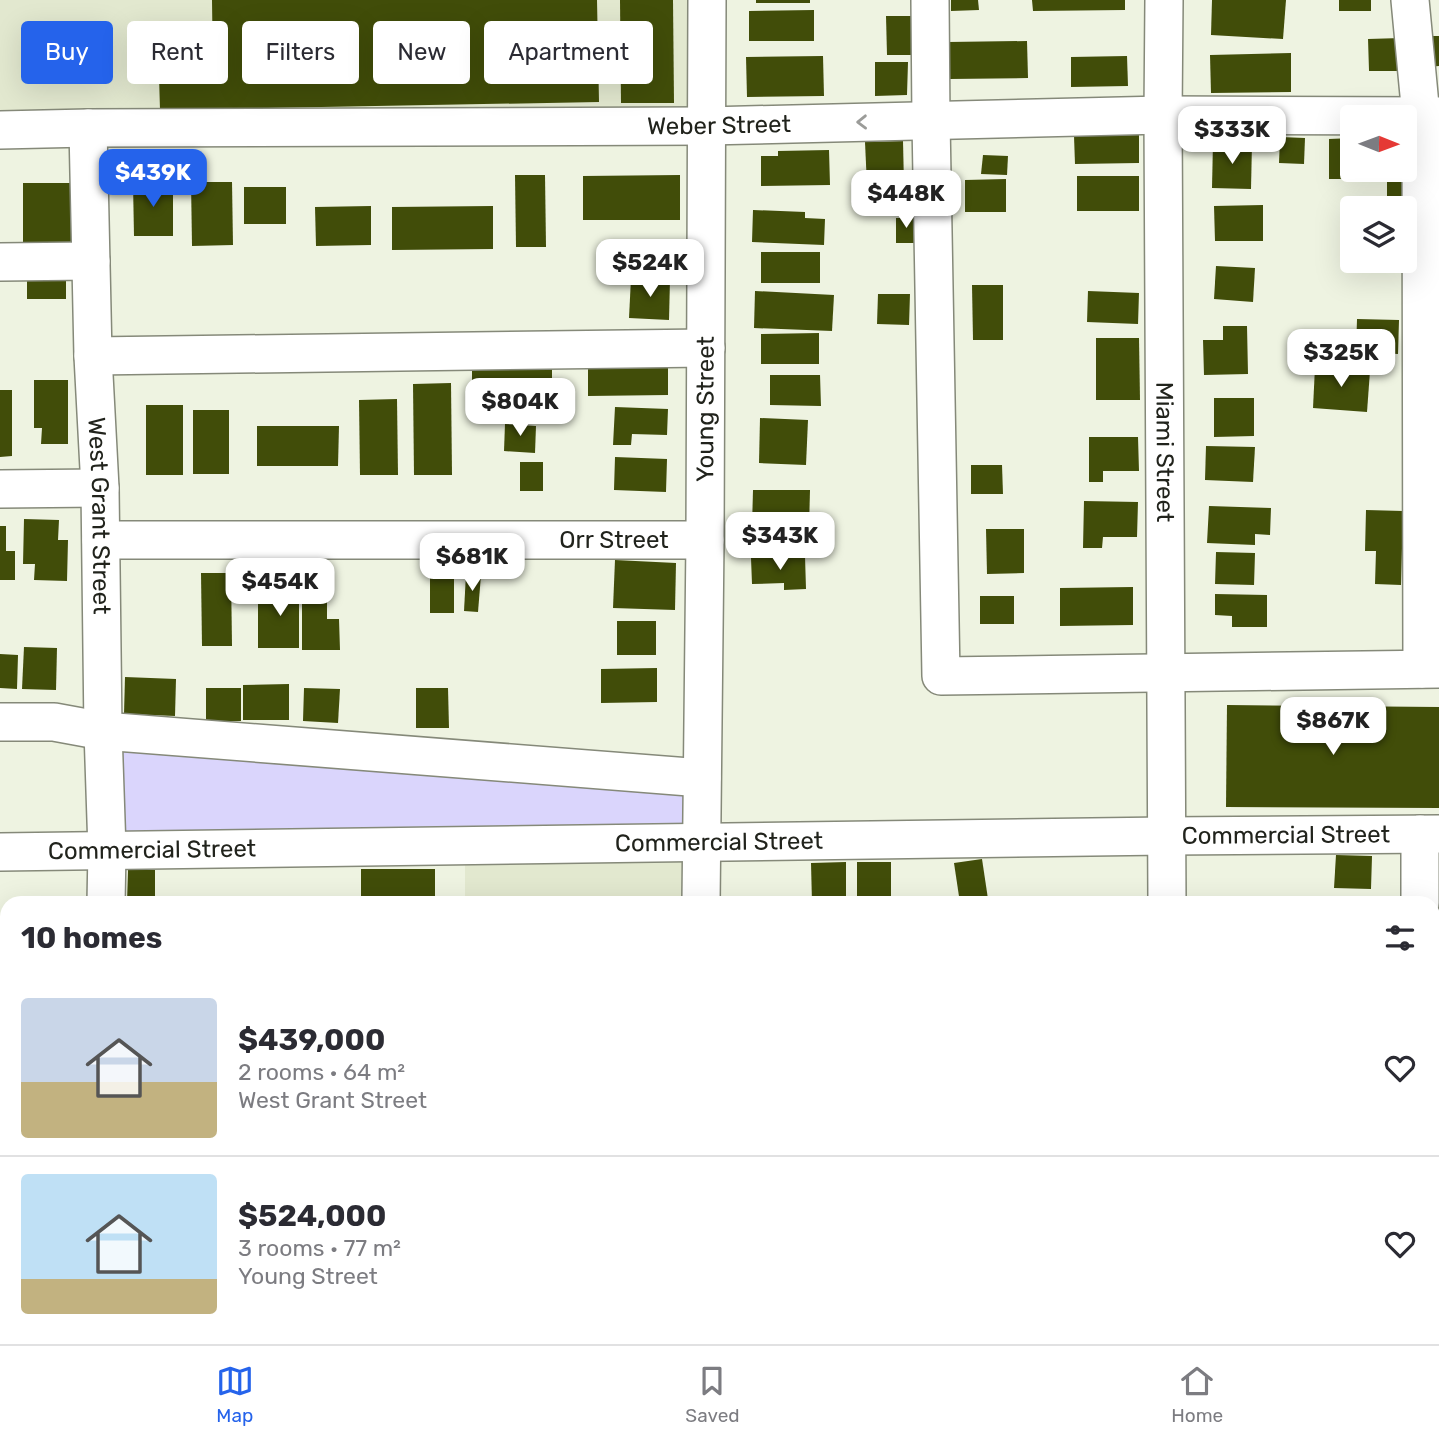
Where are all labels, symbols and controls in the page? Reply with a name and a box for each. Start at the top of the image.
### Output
chip: Buy [21,21,113,84]
chip: Rent [127,21,228,84]
chip: Filters [242,21,359,84]
chip: New [373,21,470,84]
chip: Apartment [484,21,653,84]
north arrow [1340,105,1418,182]
map controls [1340,105,1417,273]
pin: $333K [1183,106,1281,166]
street label: Weber Street [647,110,791,140]
one-way arrow [857,115,868,130]
text: $333K [1194,115,1270,143]
pin: $439K [104,150,202,209]
text: $439K [115,158,191,186]
pin: $448K [857,170,955,230]
text: $448K [867,179,945,207]
button: layers [1340,196,1417,273]
pin: $524K [601,240,699,299]
text: $524K [612,248,688,276]
pin: $325K [1292,330,1390,389]
street label: Young Street [691,336,720,482]
text: $325K [1303,338,1379,366]
pin: $804K [471,378,569,438]
street label: Miami Street [1150,382,1179,522]
text: $804K [481,387,559,415]
street label: West Grant Street [82,416,116,615]
pin: $343K [731,512,829,572]
text: $343K [742,521,818,549]
street label: Orr Street [559,526,669,554]
pin: $681K [423,534,521,593]
text: $681K [436,542,508,570]
pin: $454K [231,558,329,618]
text: $454K [242,567,318,595]
pin: $867K [1284,698,1382,757]
text: $867K [1296,706,1370,734]
street label: Commercial Street [1182,820,1390,850]
street label: Commercial Street [615,827,823,858]
street label: Commercial Street [48,834,256,865]
icon: filters [1381,919,1419,957]
text: 10 homes [21,920,162,956]
text: $439,000 [238,1022,385,1058]
icon: home [77,1026,161,1110]
icon: heart [1381,1049,1419,1087]
text: 2 rooms · 64 m² [238,1058,405,1086]
text: West Grant Street [238,1086,427,1114]
text: $524,000 [238,1198,386,1234]
icon: home [77,1202,161,1286]
icon: heart [1381,1225,1419,1263]
text: 3 rooms · 77 m² [238,1234,401,1262]
text: Young Street [238,1262,378,1290]
tab: Map [216,1362,254,1427]
tab: Saved [685,1362,740,1427]
tab: Home [1171,1362,1223,1427]

